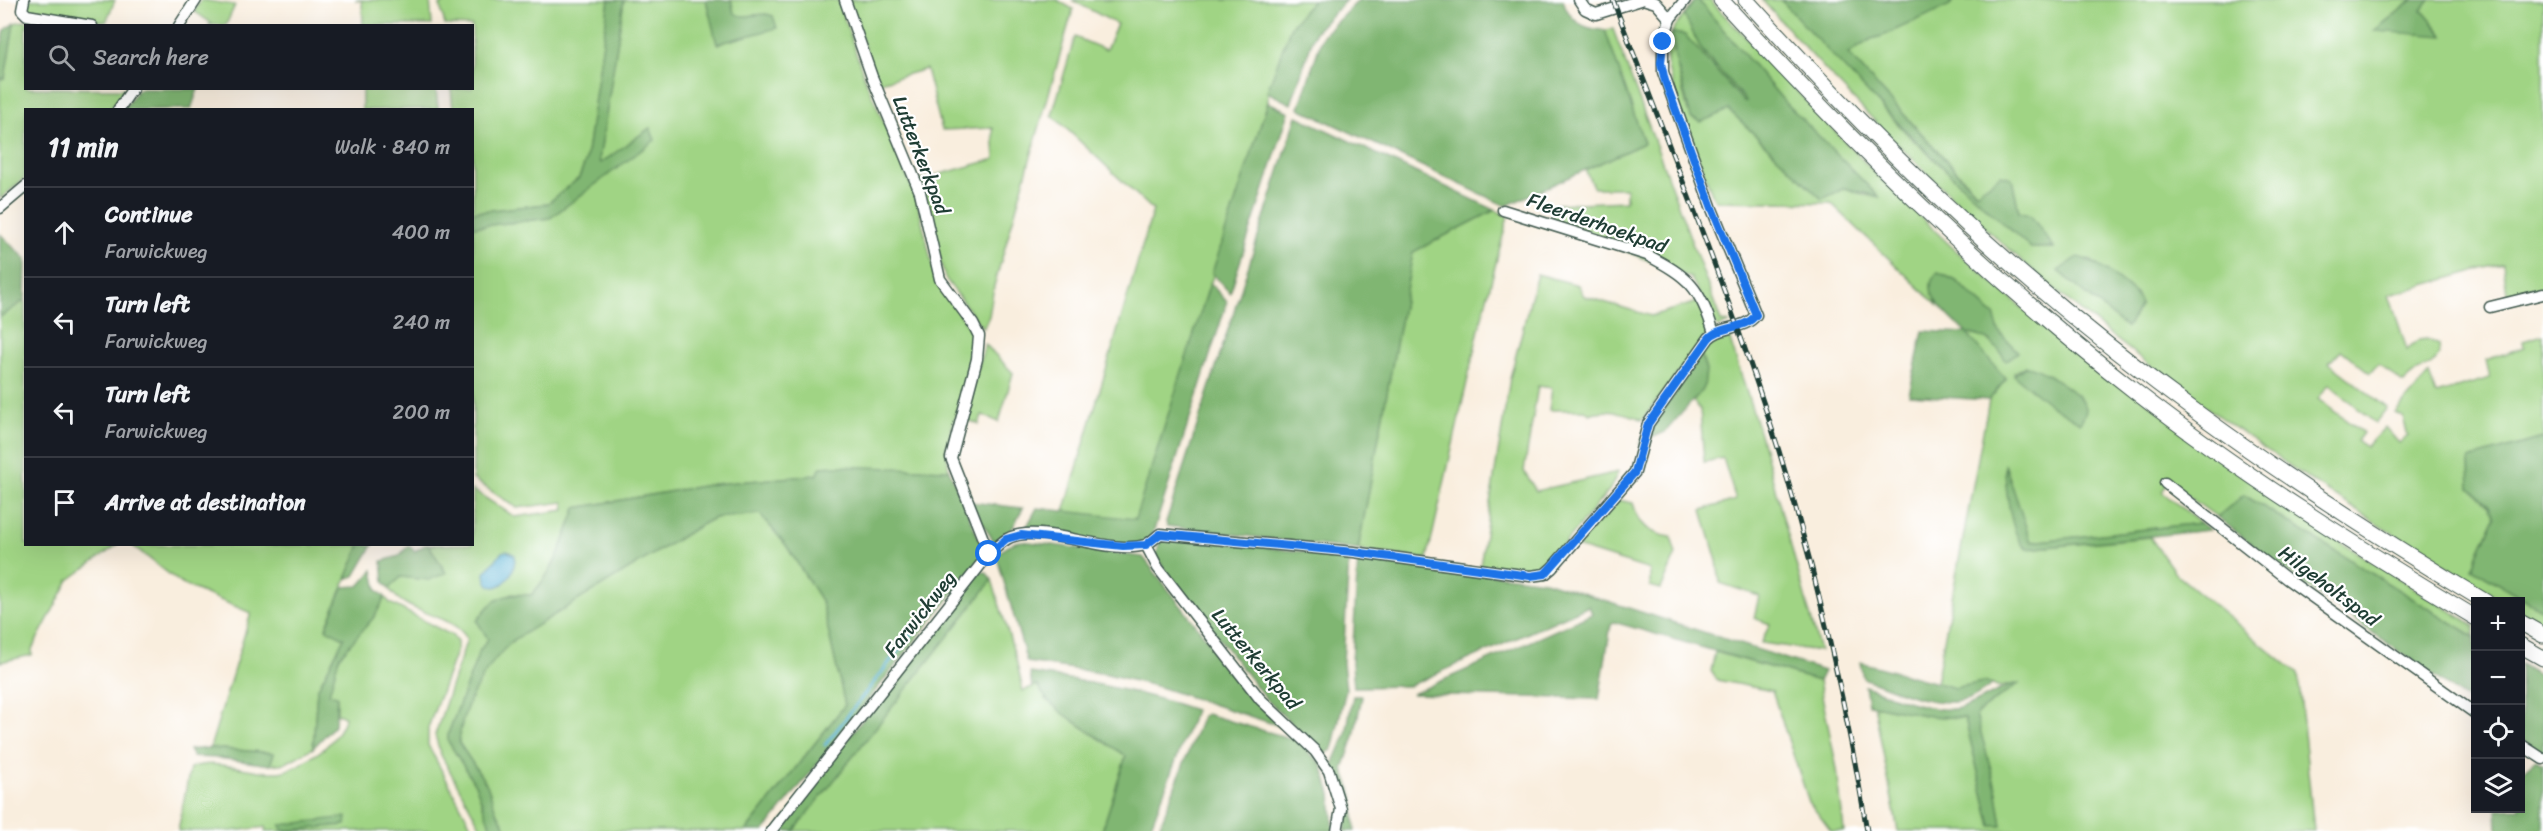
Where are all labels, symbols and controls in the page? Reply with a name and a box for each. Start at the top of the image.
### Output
search box [24,24,474,90]
route end [1649,28,1675,54]
text: Search here [93,38,209,77]
icon: search [45,41,78,74]
street label: Lutterkerkpad [882,90,960,221]
text: 11 min [48,124,118,170]
text: Walk · 840 m [335,130,450,165]
street label: Fleerderhoekpad [1522,183,1673,264]
text: Continue [105,195,193,234]
text: 400 m [392,215,450,250]
icon: ahead [48,216,81,249]
text: Farwickweg [105,234,208,269]
text: Turn left [105,285,190,324]
text: 240 m [393,305,450,340]
icon: left [48,306,81,339]
text: Farwickweg [105,324,208,359]
text: Turn left [105,375,190,414]
text: 200 m [393,395,450,430]
icon: left [48,396,81,429]
text: Farwickweg [105,414,208,449]
text: Arrive at destination [105,483,306,522]
icon: arrive [48,486,81,519]
street label: Hilgeholtspad [2271,536,2389,637]
route start [975,540,1001,566]
street label: Farwickweg [875,563,965,665]
map controls [2471,597,2525,813]
button: + [2471,597,2525,651]
street label: Lutterkerkpad [1202,600,1311,719]
button: − [2471,651,2525,705]
button: locate [2471,705,2525,759]
button: layers [2471,759,2525,813]

